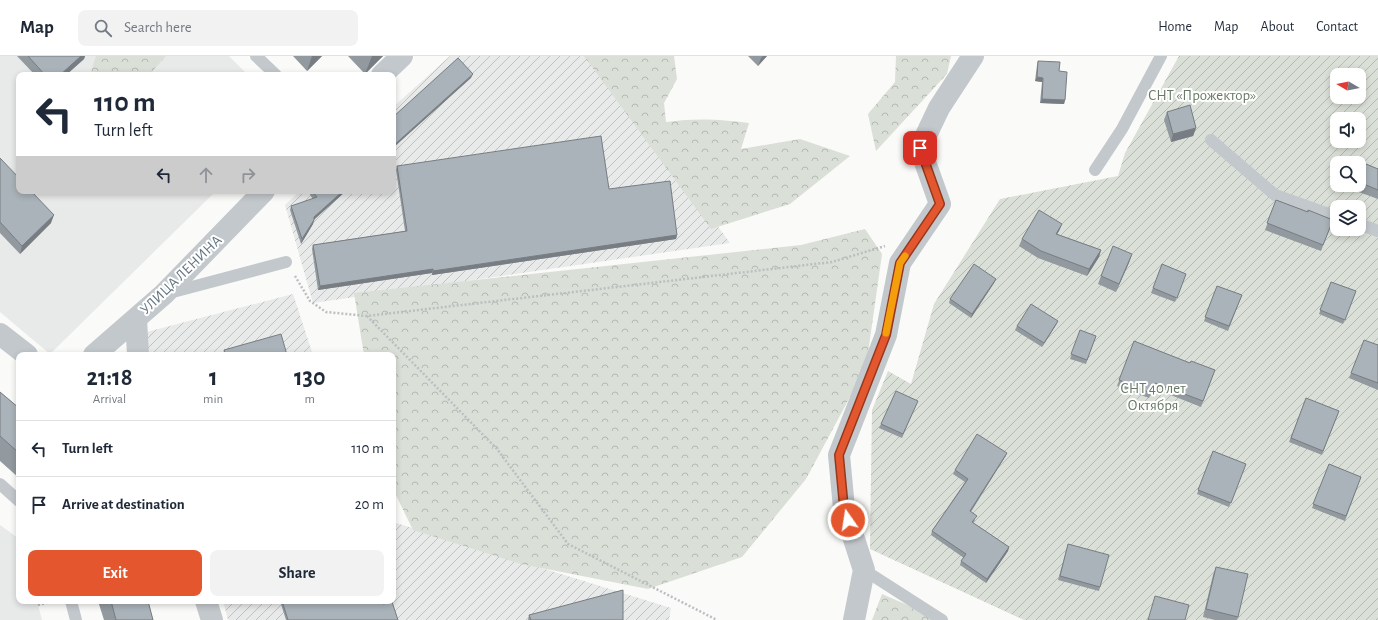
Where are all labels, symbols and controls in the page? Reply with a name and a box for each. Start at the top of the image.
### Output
search box [78,10,358,46]
icon: search [92,17,114,39]
text: Map [20,18,54,37]
text: Search here [124,20,192,35]
text: Home [1158,20,1192,34]
text: Map [1214,20,1238,34]
text: About [1260,20,1294,34]
text: Contact [1316,20,1358,34]
north arrow [1330,68,1366,104]
map controls [1330,68,1366,236]
icon: left [28,88,80,140]
park label: СНТ «Прожектор» [1148,88,1256,103]
text: 110 m [94,89,156,117]
button: sound [1330,112,1366,148]
text: Turn left [94,122,153,140]
pin [903,131,937,165]
icon: arrive [909,137,931,159]
button: search [1330,156,1366,192]
icon: left [153,164,175,186]
icon: ahead [195,164,217,186]
icon: right [237,164,259,186]
button: layers [1330,200,1366,236]
street label: УЛИЦА ЛЕНИНА [137,232,225,317]
text: 21:18 [87,366,133,390]
text: 1 [209,366,218,390]
text: 130 [294,366,325,390]
park label: СНТ 40 лет Октября [1120,381,1186,413]
text: Arrival [93,393,126,406]
text: min [203,393,223,406]
text: m [304,393,315,406]
icon: left [28,438,50,460]
text: Turn left [62,441,113,456]
text: 110 m [351,441,384,456]
icon: arrive [28,494,50,516]
text: Arrive at destination [62,497,185,512]
text: 20 m [355,497,384,512]
position arrow [827,499,869,541]
button: Exit [28,550,202,596]
button: Share [210,550,384,596]

